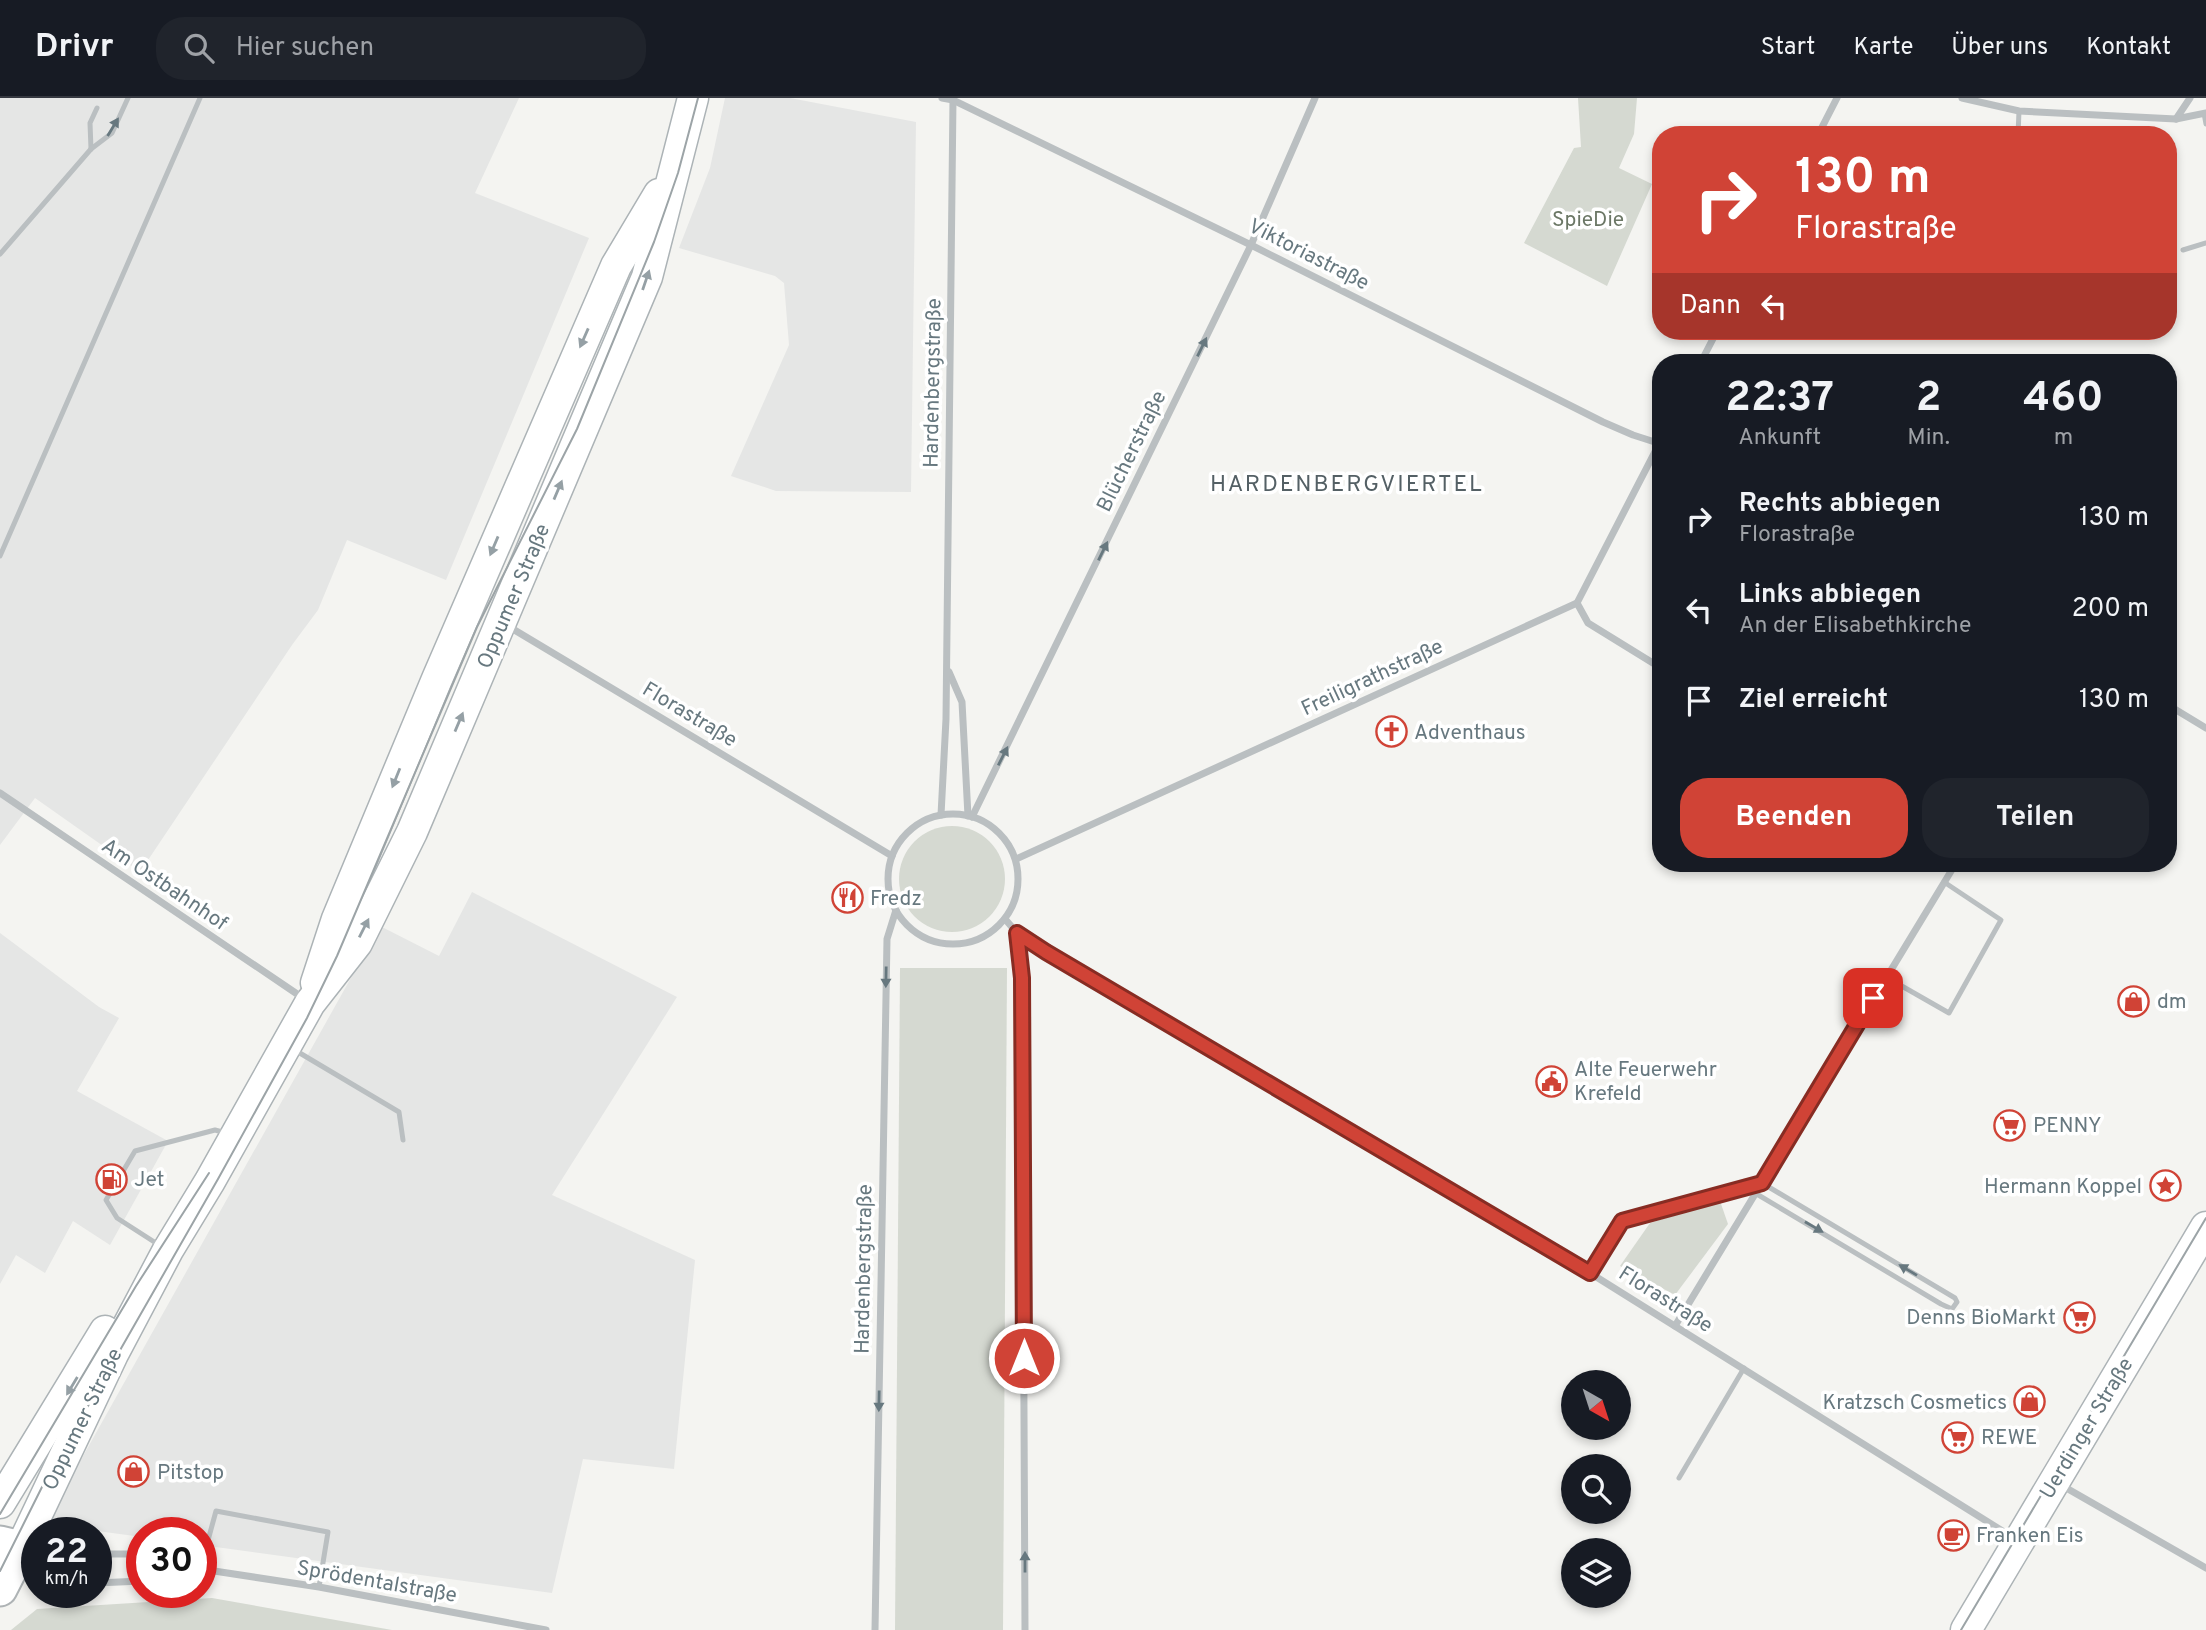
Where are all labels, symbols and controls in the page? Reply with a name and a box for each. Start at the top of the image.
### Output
search box [156,17,646,80]
text: Drivr [35,27,114,69]
icon: search [180,29,218,67]
text: Hier suchen [236,32,374,65]
text: Start [1761,33,1815,63]
text: Karte [1853,33,1913,63]
text: Über uns [1951,33,2048,63]
text: Kontakt [2086,33,2171,63]
one-way arrow [107,117,119,136]
text: 130 m [1795,149,1931,211]
icon: right [1680,154,1771,245]
park label: SpieDie [1552,207,1624,234]
text: Florastraße [1795,210,1957,250]
street label: Viktoriastraße [1243,213,1373,297]
one-way arrow [641,269,652,290]
icon: left [1755,287,1793,325]
text: Dann [1680,290,1741,323]
street label: Hardenbergstraße [919,298,948,468]
one-way arrow [579,327,590,348]
one-way arrow [1196,337,1207,357]
text: 22:37 [1725,373,1834,426]
text: 2 [1916,373,1941,426]
text: 460 [2023,373,2104,426]
street label: Blücherstraße [1091,387,1173,517]
text: Ankunft [1738,424,1821,453]
text: Min. [1907,424,1950,453]
text: m [2054,424,2073,453]
district label: HARDENBERGVIERTEL [1210,471,1484,500]
one-way arrow [553,479,564,500]
text: Rechts abbiegen [1739,488,1941,521]
icon: right [1680,500,1718,538]
text: 130 m [2079,502,2149,535]
street label: Oppumer Straße [472,520,557,673]
text: Florastraße [1739,521,1855,550]
one-way arrow [488,536,499,557]
one-way arrow [1097,541,1108,561]
text: Links abbiegen [1739,579,1921,612]
icon: left [1680,591,1718,629]
text: 200 m [2072,593,2149,626]
text: An der Elisabethkirche [1739,612,1971,641]
street label: Freiligrathstraße [1297,634,1448,723]
street label: Florastraße [637,676,742,754]
icon: arrive [1680,682,1718,720]
text: Ziel erreicht [1739,684,1888,717]
text: 130 m [2079,684,2149,717]
one-way arrow [454,711,465,732]
church icon: Adventhaus [1374,715,1408,749]
place label: Adventhaus [1414,720,1526,747]
one-way arrow [997,746,1008,766]
one-way arrow [390,768,401,789]
button: Beenden [1680,778,1908,858]
button: Teilen [1922,778,2149,858]
street label: Am Ostbahnhof [96,833,233,937]
restaurant icon: Fredz [830,881,864,915]
place label: Fredz [870,886,922,913]
one-way arrow [359,918,370,938]
one-way arrow [880,966,892,988]
pin [1843,968,1903,1028]
icon: arrive [1854,979,1892,1017]
shop icon: dm [2117,984,2151,1018]
place label: dm [2157,989,2187,1016]
place label: Alte Feuerwehr Krefeld [1574,1057,1717,1108]
public building icon: Alte Feuerwehr Krefeld [1534,1064,1568,1098]
supermarket icon: PENNY [1993,1108,2027,1142]
place label: PENNY [2033,1113,2101,1140]
fuel station icon: Jet [94,1162,128,1196]
place label: Jet [134,1167,165,1194]
place icon: Hermann Koppel [2148,1169,2182,1203]
place label: Hermann Koppel [1984,1174,2142,1201]
street label: Hardenbergstraße [850,1184,879,1354]
one-way arrow [1805,1221,1824,1233]
street label: Florastraße [1613,1261,1717,1340]
one-way arrow [1899,1264,1918,1277]
supermarket icon: Denns BioMarkt [2062,1300,2096,1334]
place label: Denns BioMarkt [1906,1305,2056,1332]
position arrow [987,1321,1061,1395]
street label: Oppumer Straße [37,1344,129,1495]
street label: Uerdinger Straße [2034,1353,2140,1504]
north arrow [1561,1370,1631,1440]
map controls [1561,1370,1631,1608]
one-way arrow [66,1376,78,1395]
shop icon: Kratzsch Cosmetics [2013,1385,2047,1419]
one-way arrow [873,1390,884,1412]
place label: Kratzsch Cosmetics [1822,1390,2007,1417]
supermarket icon: REWE [1941,1420,1975,1454]
place label: REWE [1981,1425,2037,1452]
button: search [1561,1454,1631,1524]
shop icon: Pitstop [117,1455,151,1489]
place label: Pitstop [157,1460,224,1487]
speed limit sign: 30 [126,1517,217,1608]
cafe icon: Franken Eis [1936,1518,1970,1552]
place label: Franken Eis [1976,1523,2084,1550]
text: 22 [45,1531,88,1575]
button: layers [1561,1538,1631,1608]
one-way arrow [1019,1551,1031,1573]
street label: Sprödentalstraße [295,1555,459,1610]
text: km/h [45,1568,88,1591]

